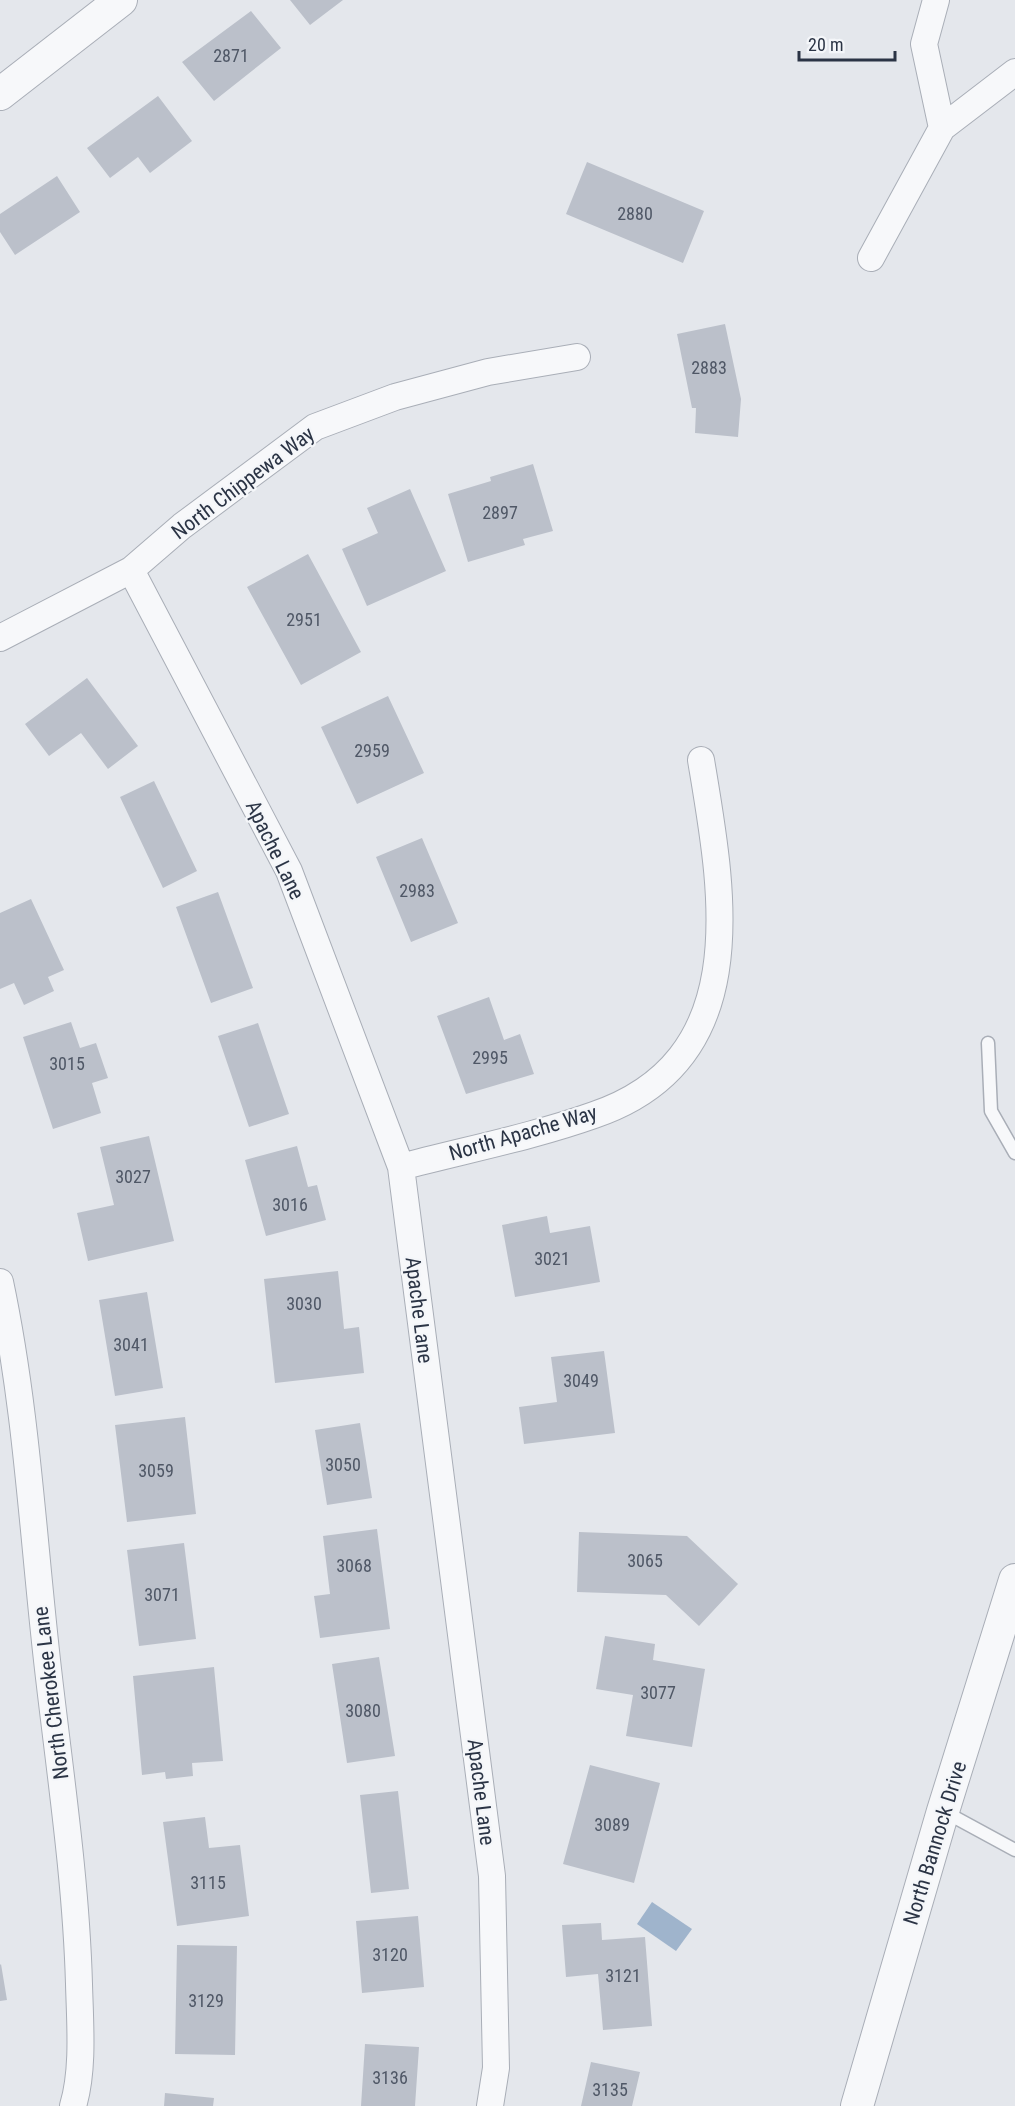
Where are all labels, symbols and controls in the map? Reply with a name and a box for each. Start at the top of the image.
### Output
scale bar [799,24,895,62]
text: 20 m [808,34,843,55]
house number: 2871 [213,45,249,66]
house number: 2880 [617,203,653,224]
house number: 2883 [691,357,727,378]
street label: North Chippewa Way [167,422,319,544]
house number: 2897 [482,502,518,523]
house number: 2951 [286,609,322,630]
house number: 2959 [354,740,390,761]
street label: Apache Lane [241,797,309,904]
house number: 2983 [399,880,435,901]
house number: 2995 [472,1047,508,1068]
house number: 3015 [49,1053,85,1074]
street label: North Apache Way [446,1100,600,1166]
house number: 3027 [115,1166,151,1187]
house number: 3016 [272,1194,308,1215]
house number: 3021 [534,1248,570,1269]
street label: Apache Lane [401,1255,437,1365]
house number: 3030 [286,1293,322,1314]
house number: 3041 [113,1334,149,1355]
house number: 3049 [563,1370,599,1391]
house number: 3050 [325,1454,361,1475]
house number: 3059 [138,1460,174,1481]
house number: 3065 [627,1550,663,1571]
house number: 3068 [336,1555,372,1576]
house number: 3071 [144,1584,180,1605]
street label: North Cherokee Lane [28,1605,74,1781]
house number: 3077 [640,1682,676,1703]
house number: 3080 [345,1700,381,1721]
street label: Apache Lane [463,1737,499,1847]
street label: North Bannock Drive [899,1758,971,1928]
house number: 3089 [594,1814,630,1835]
house number: 3115 [190,1872,226,1893]
house number: 3120 [372,1944,408,1965]
house number: 3121 [605,1965,641,1986]
house number: 3129 [188,1990,224,2011]
house number: 3136 [372,2067,408,2088]
house number: 3135 [592,2079,628,2100]

